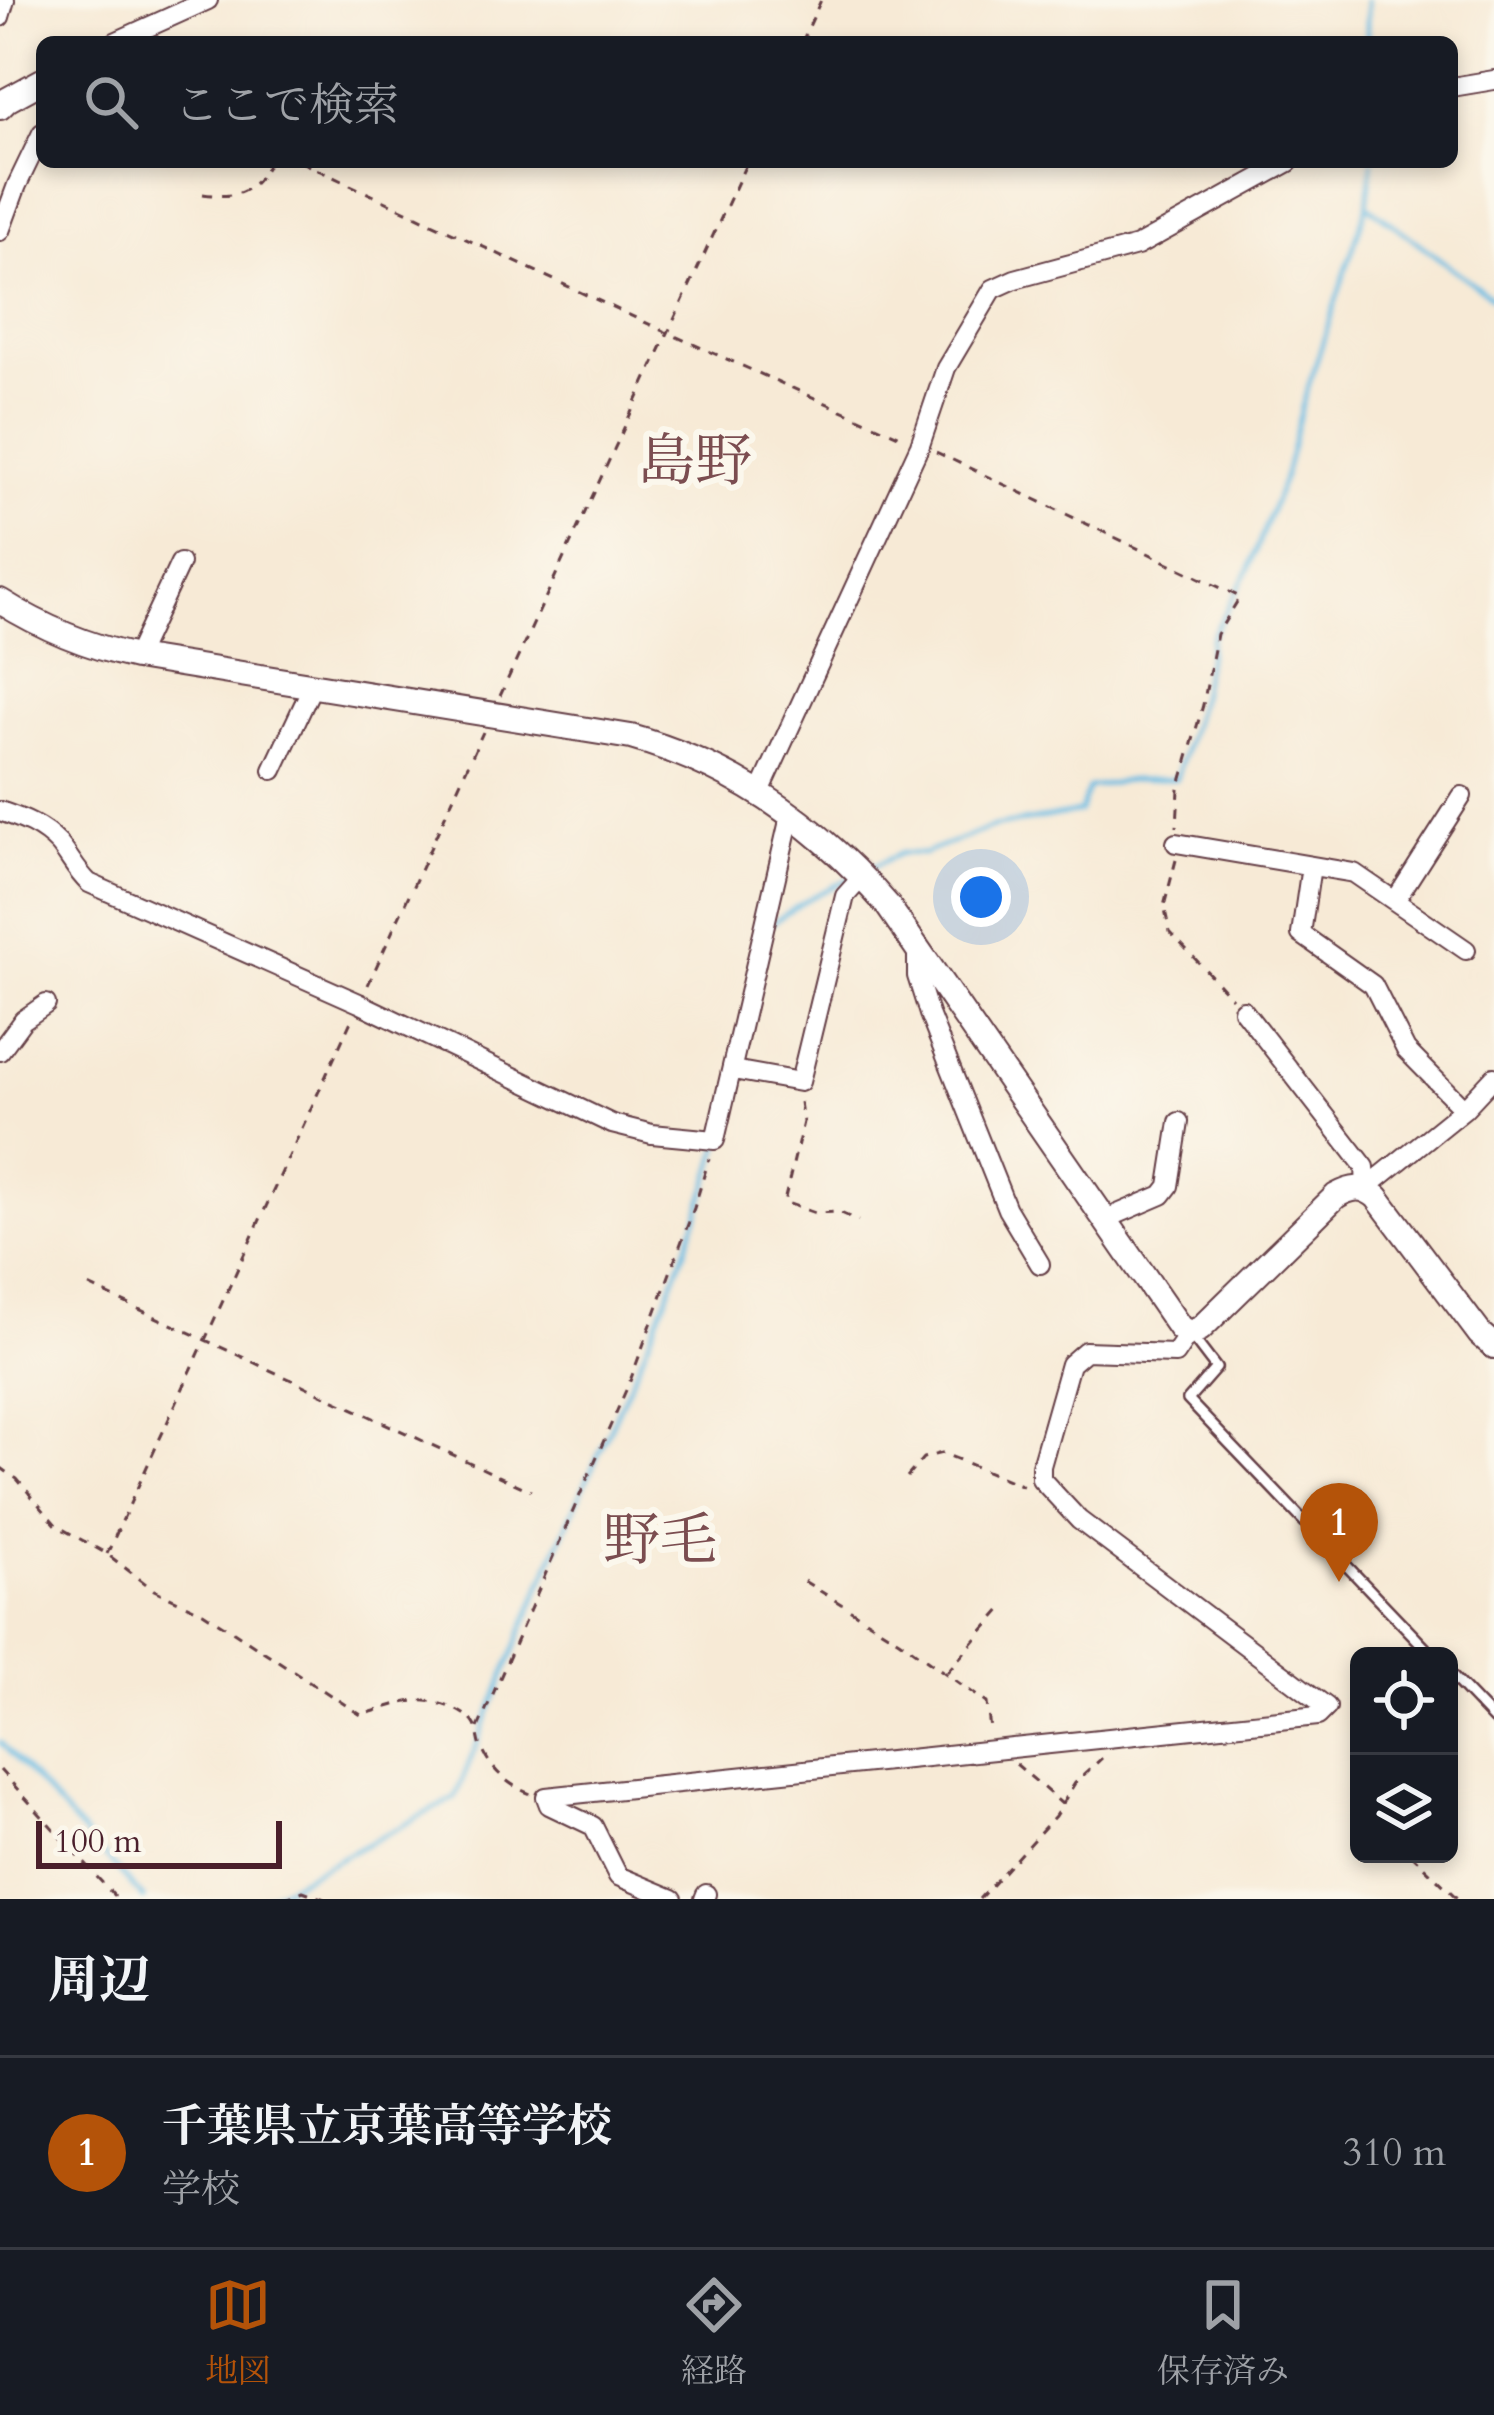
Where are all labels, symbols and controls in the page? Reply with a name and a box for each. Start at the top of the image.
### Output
search box [36,36,1458,168]
icon: search [78,69,144,135]
text: ここで検索 [174,75,399,136]
district label: 島野 [638,424,752,501]
your location [951,867,1011,927]
pin: 1 [1300,1483,1378,1582]
district label: 野毛 [603,1503,717,1580]
map controls [1350,1647,1458,1863]
button: locate [1350,1647,1458,1755]
button: layers [1350,1755,1458,1863]
scale bar [36,1815,282,1868]
text: 100 m [54,1819,141,1864]
text: 周辺 [48,1946,150,2016]
text: 千葉県立京葉高等学校 [162,2096,612,2157]
text: 1 [77,2126,97,2179]
text: 310 m [1343,2126,1446,2179]
text: 学校 [162,2163,240,2216]
tab: 地図 [205,2272,271,2394]
tab: 経路 [681,2272,747,2394]
tab: 保存済み [1157,2272,1289,2394]

